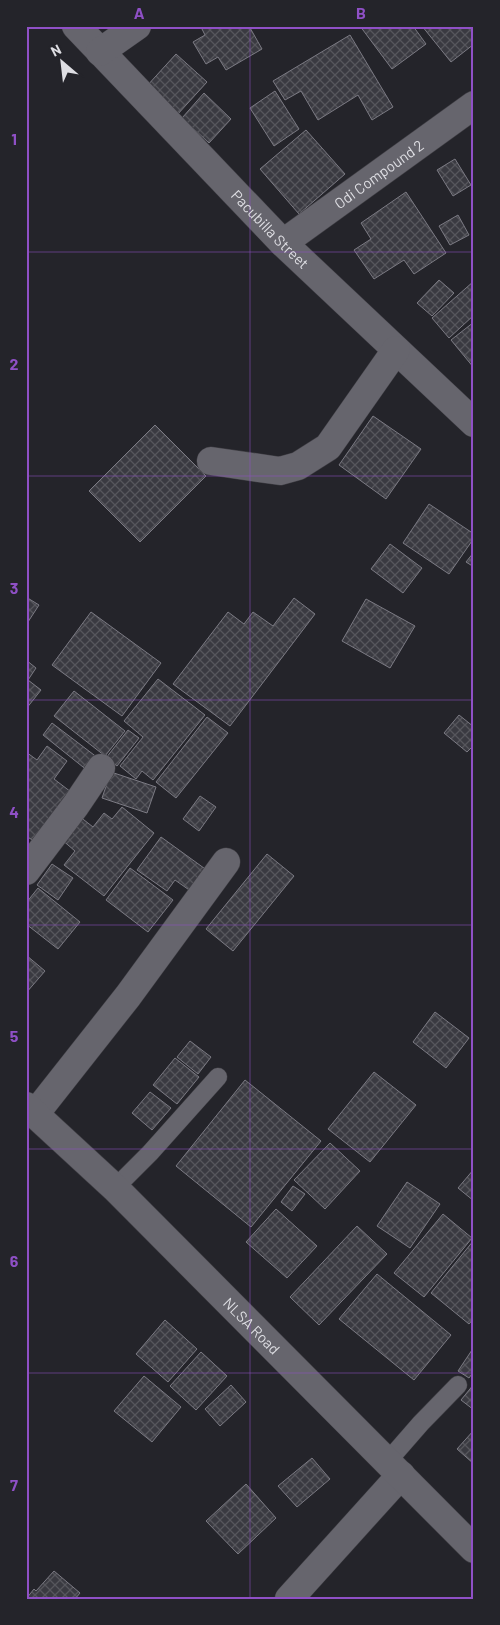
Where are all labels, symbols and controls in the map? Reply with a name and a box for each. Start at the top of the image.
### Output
text: A [134,3,145,22]
text: B [356,3,366,22]
north arrow [38,38,88,88]
text: N [48,40,64,60]
text: 1 [11,129,17,148]
street label: Odi Compound 2 [331,136,427,212]
street label: Pacubilla Street [228,186,313,272]
text: 2 [10,354,19,373]
text: 3 [10,578,18,597]
text: 4 [9,802,19,821]
text: 5 [10,1026,19,1045]
text: 6 [10,1251,19,1270]
street label: NLSA Road [220,1293,284,1358]
text: 7 [10,1475,18,1494]

